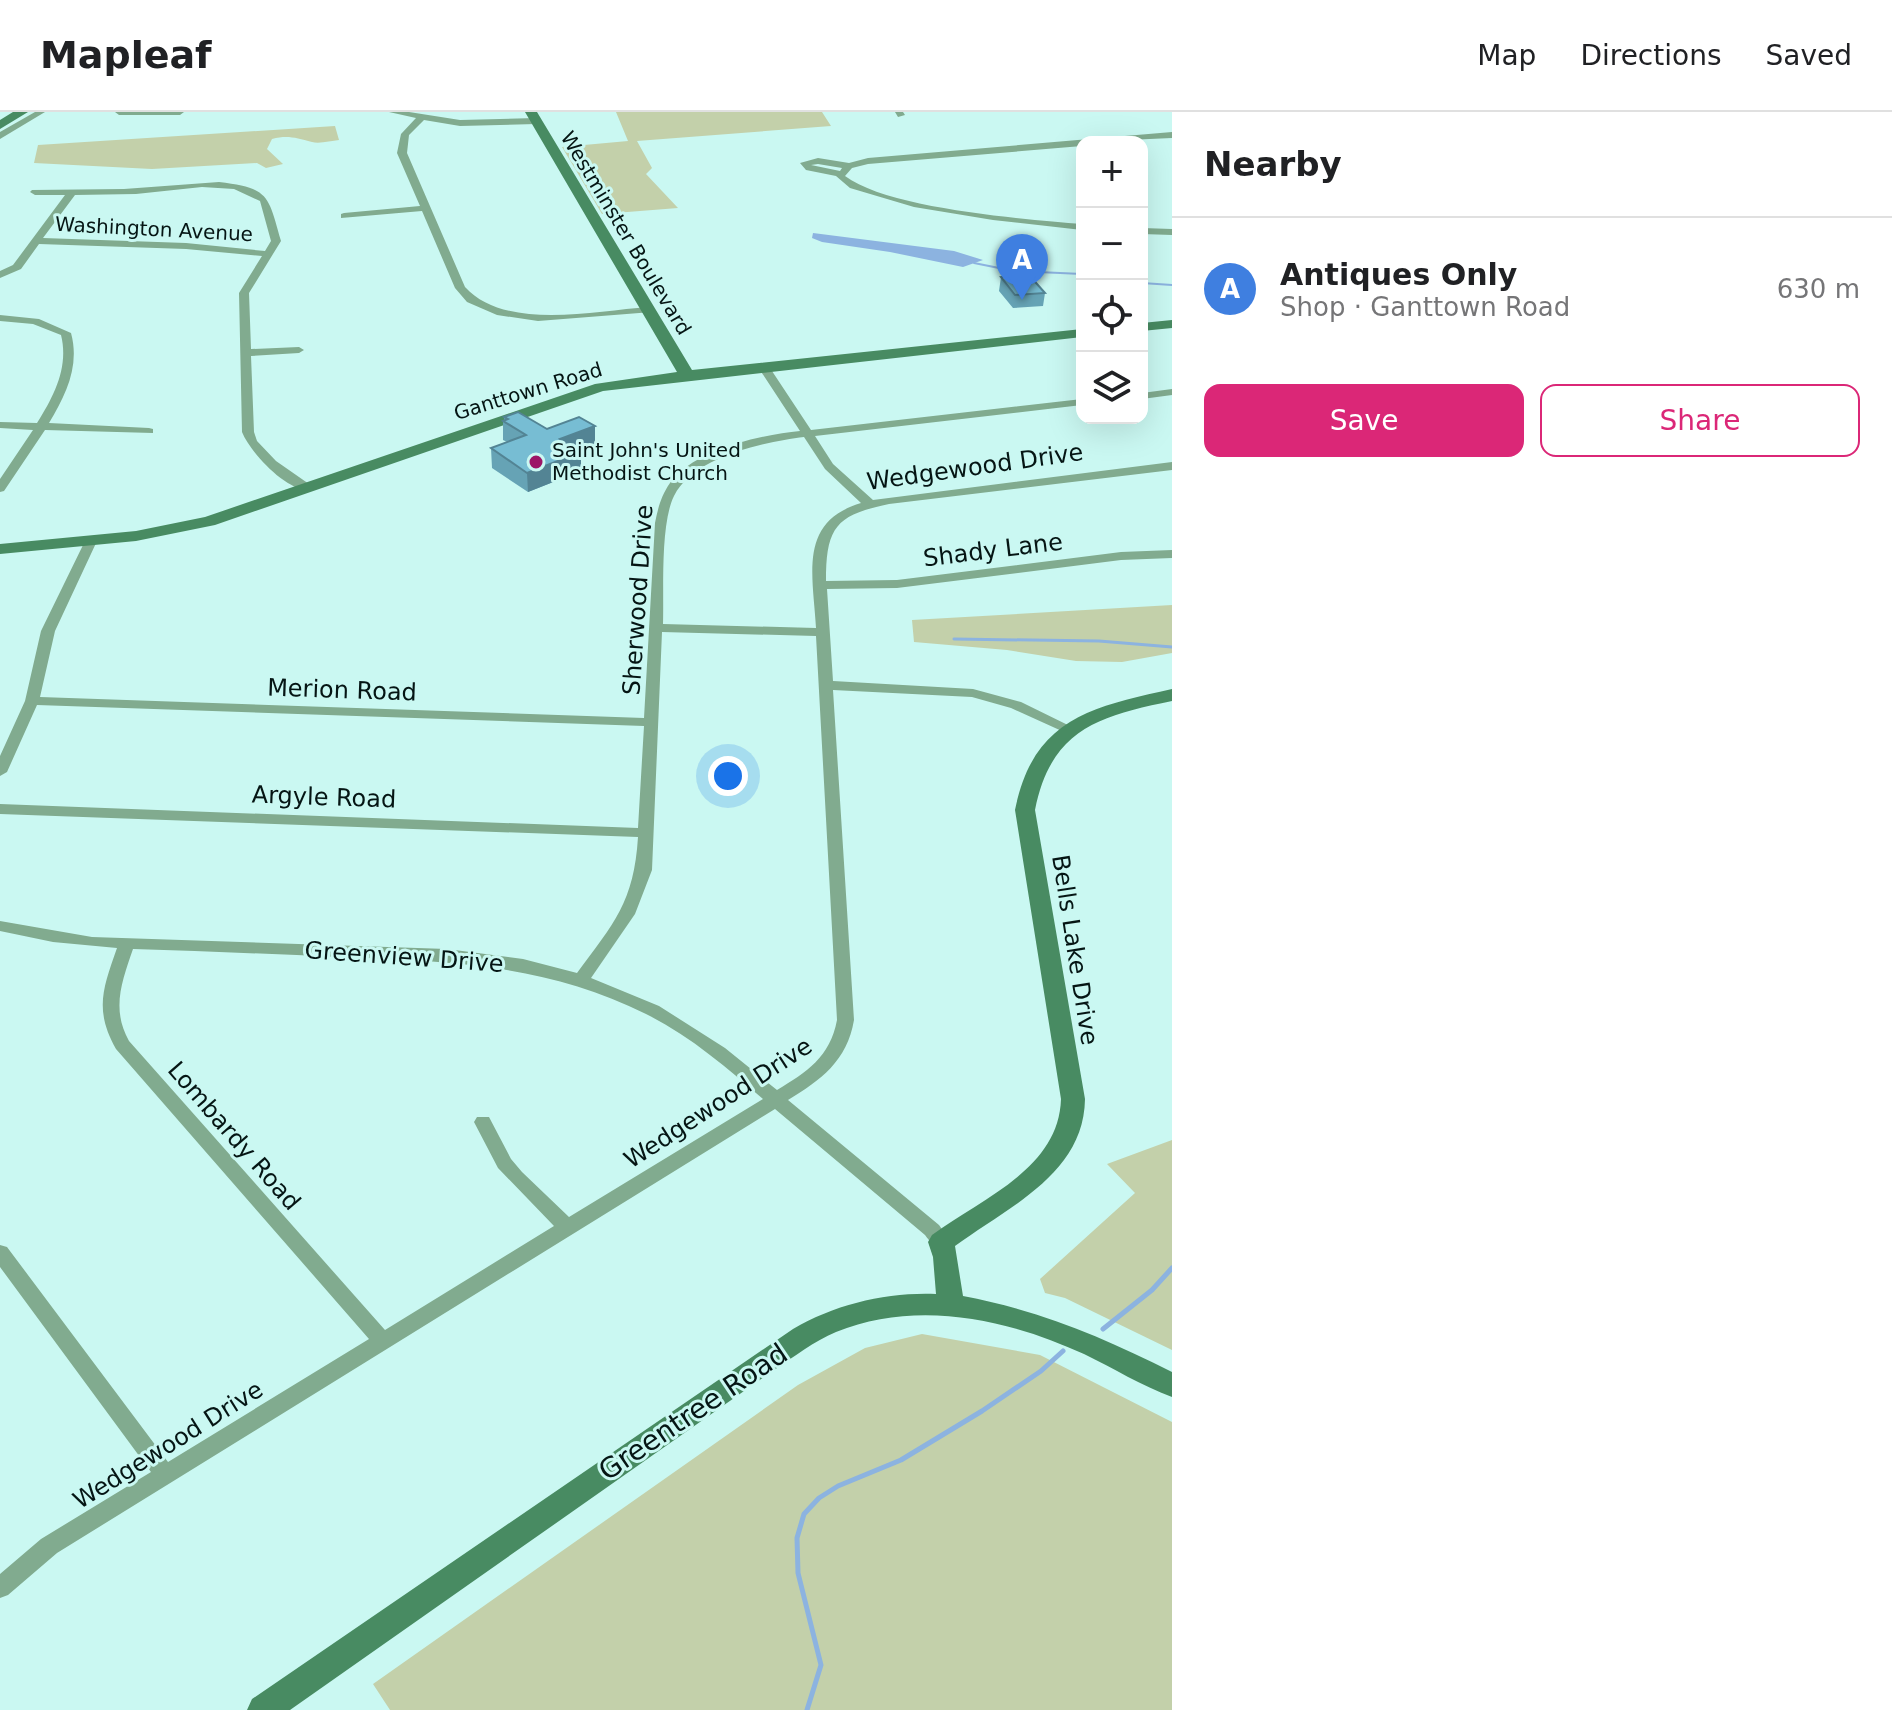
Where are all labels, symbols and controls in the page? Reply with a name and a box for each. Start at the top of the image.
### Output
text: Mapleaf [40,33,212,77]
text: Map [1477,39,1536,72]
text: Directions [1580,39,1721,72]
text: Saved [1765,39,1852,72]
street label: Westminster Boulevard [556,127,696,339]
map controls [1076,136,1148,424]
button: + [1076,136,1148,208]
text: Nearby [1204,144,1342,184]
button: − [1076,208,1148,280]
street label: Washington Avenue [54,212,254,246]
pin: A [996,234,1048,300]
text: Antiques Only [1280,257,1517,292]
text: A [1220,274,1240,304]
text: 630 m [1777,274,1860,304]
button: locate [1076,280,1148,352]
text: Shop · Ganttown Road [1280,292,1570,322]
button: layers [1076,352,1148,424]
street label: Ganttown Road [451,357,605,425]
button: Save [1204,384,1524,457]
button: Share [1540,384,1860,457]
place label: Saint John's United Methodist Church [552,438,741,485]
street label: Wedgewood Drive [865,438,1085,496]
marker: Saint John's United Methodist Church [527,453,545,471]
street label: Sherwood Drive [617,504,659,696]
street label: Shady Lane [922,528,1064,572]
street label: Merion Road [267,673,417,707]
your location [708,756,748,796]
street label: Argyle Road [251,780,397,814]
street label: Bells Lake Drive [1046,853,1104,1047]
street label: Greenview Drive [303,936,505,978]
street label: Wedgewood Drive [619,1032,817,1174]
street label: Lombardy Road [162,1056,306,1216]
street label: Greentree Road [592,1337,794,1487]
street label: Wedgewood Drive [68,1375,268,1515]

